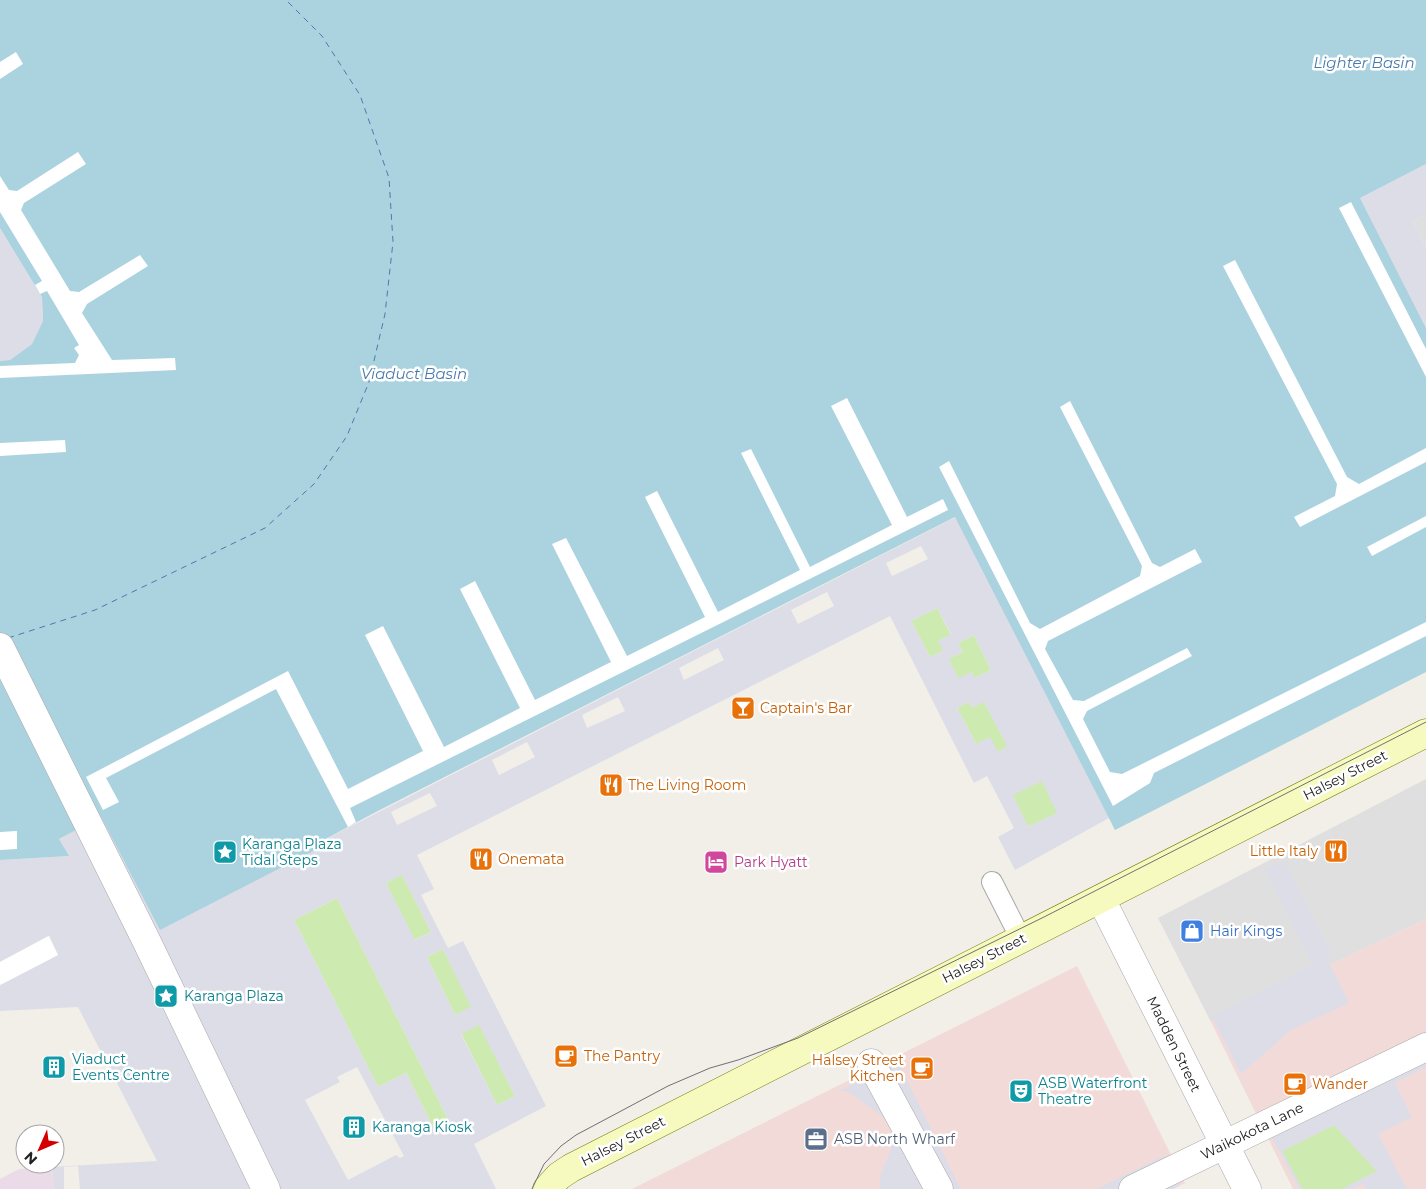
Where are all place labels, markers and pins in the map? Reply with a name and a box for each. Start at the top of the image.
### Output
bar icon: Captain's Bar [730,695,756,721]
place label: Captain's Bar [760,699,853,717]
restaurant icon: The Living Room [598,772,624,798]
place label: The Living Room [628,776,746,794]
place label: Karanga Plaza Tidal Steps [242,835,342,869]
restaurant icon: Little Italy [1323,838,1349,864]
place icon: Karanga Plaza Tidal Steps [212,839,238,865]
place label: Little Italy [1250,842,1318,860]
restaurant icon: Onemata [468,846,494,872]
hotel icon: Park Hyatt [703,849,729,875]
place label: Onemata [498,850,564,868]
place label: Park Hyatt [734,853,808,871]
shop icon: Hair Kings [1179,918,1205,944]
place label: Hair Kings [1210,922,1282,940]
place icon: Karanga Plaza [153,983,179,1009]
place label: Karanga Plaza [184,987,284,1005]
cafe icon: The Pantry [553,1043,579,1069]
place label: The Pantry [584,1047,660,1065]
place label: Viaduct Events Centre [72,1050,170,1084]
place label: Halsey Street Kitchen [812,1051,904,1085]
building icon: Viaduct Events Centre [41,1054,67,1080]
cafe icon: Halsey Street Kitchen [909,1055,935,1081]
cafe icon: Wander [1282,1071,1308,1097]
place label: ASB Waterfront Theatre [1038,1074,1148,1108]
place label: Wander [1312,1075,1368,1093]
theatre icon: ASB Waterfront Theatre [1008,1078,1034,1104]
building icon: Karanga Kiosk [341,1114,367,1140]
place label: Karanga Kiosk [372,1118,473,1136]
office icon: ASB North Wharf [803,1126,829,1152]
place label: ASB North Wharf [834,1130,956,1148]

